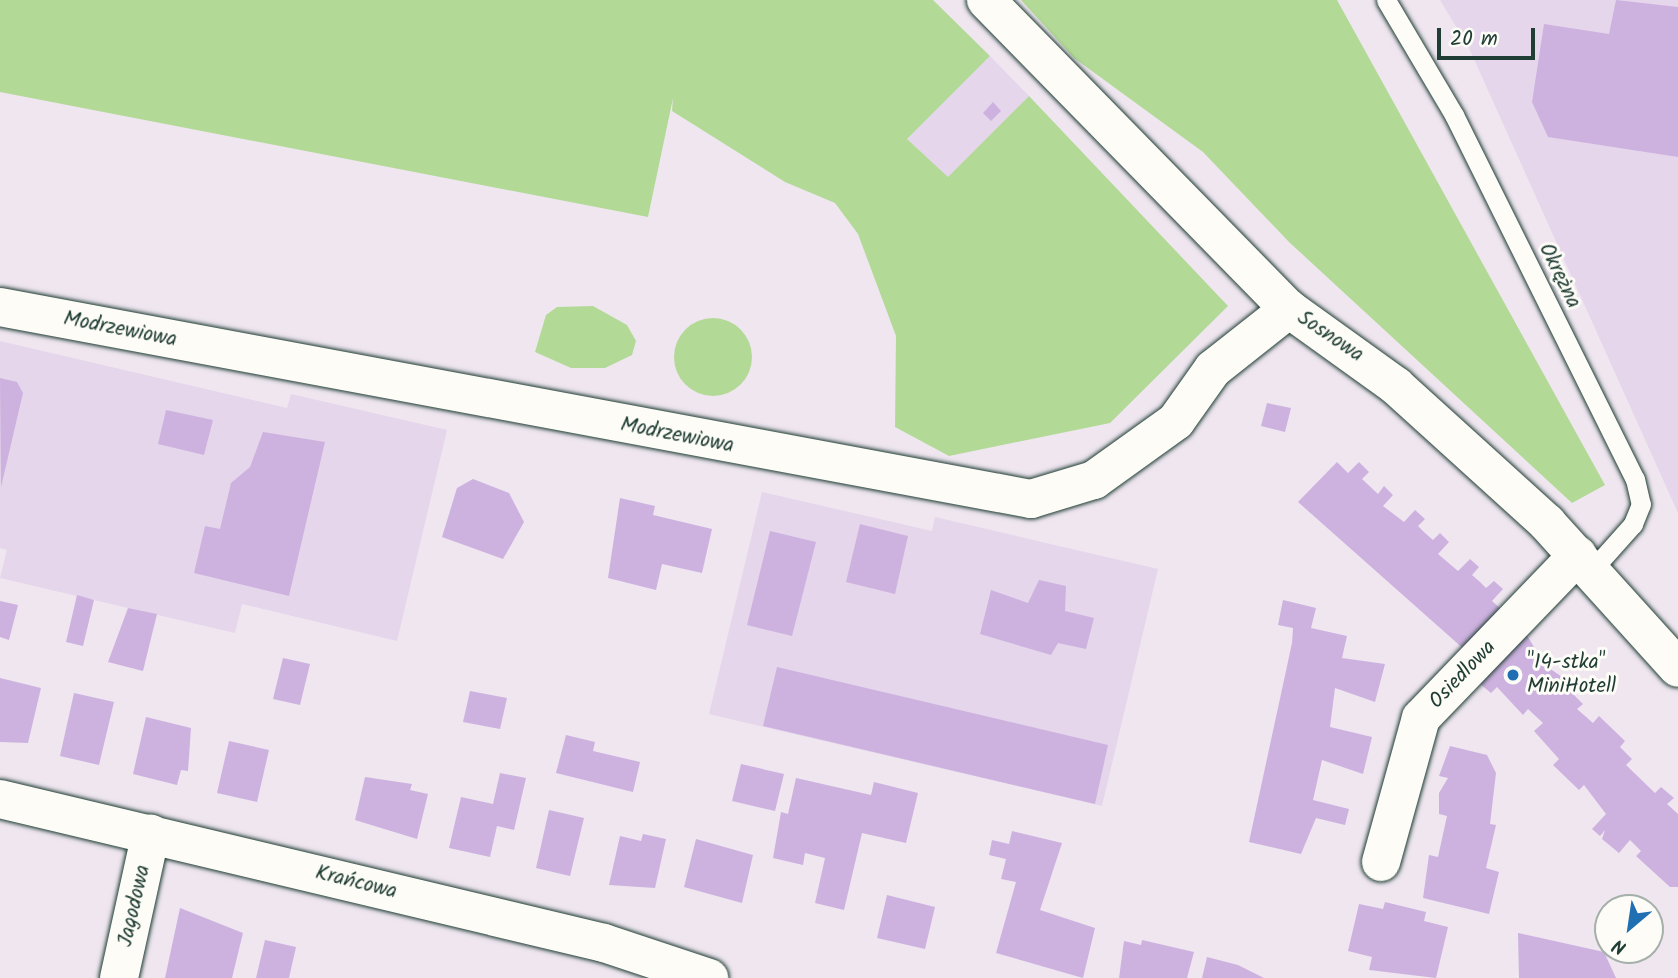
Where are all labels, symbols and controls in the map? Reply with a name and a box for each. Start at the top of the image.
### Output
scale bar [1440,14,1538,58]
text: 20 m [1450,23,1498,56]
street label: Okrężna [1533,239,1585,313]
street label: Sosnowa [1292,306,1368,368]
street label: Modrzewiowa [61,307,179,353]
street label: Modrzewiowa [618,413,736,459]
street label: Osiedlowa [1424,636,1502,714]
place label: "14-stka" MiniHotell [1527,650,1616,700]
marker: "14-stka" MiniHotell [1505,667,1521,683]
street label: Krańcowa [313,861,399,905]
street label: Jagodowa [113,863,157,949]
north arrow [1594,894,1664,964]
text: N [1607,930,1632,962]

